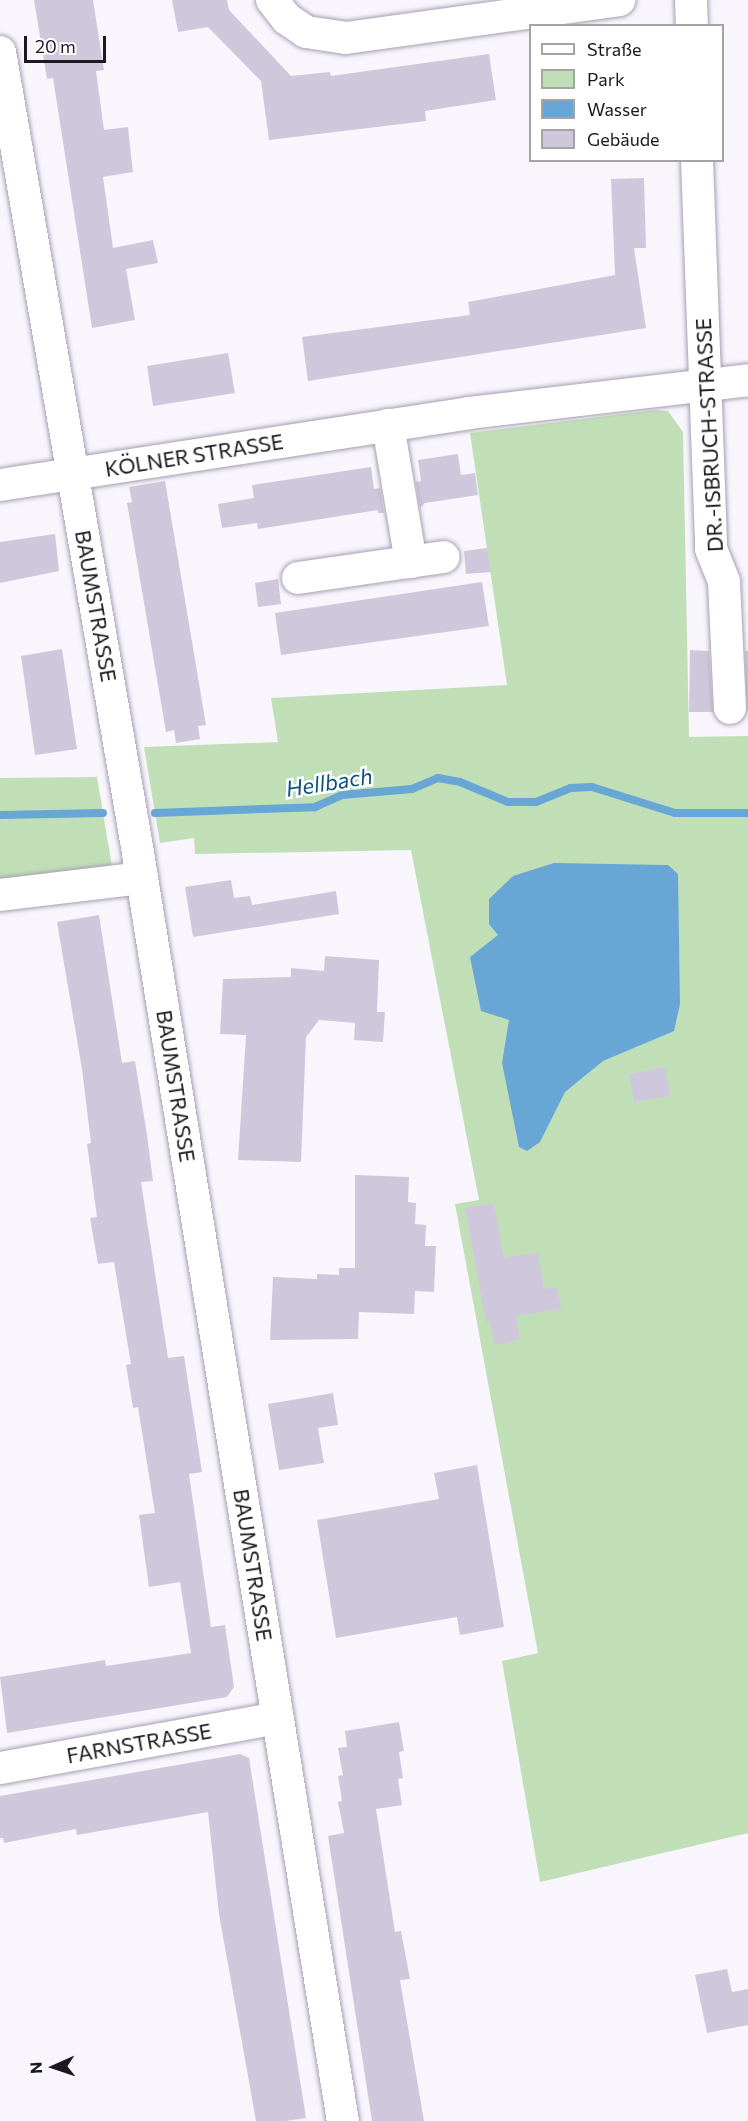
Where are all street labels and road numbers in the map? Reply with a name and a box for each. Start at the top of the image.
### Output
street label: DR.-ISBRUCH-STRASSE [690,317,728,553]
street label: KÖLNER STRASSE [103,428,285,482]
street label: BAUMSTRASSE [70,528,122,684]
street label: BAUMSTRASSE [152,1008,200,1164]
street label: BAUMSTRASSE [229,1487,277,1643]
street label: FARNSTRASSE [65,1718,213,1768]

